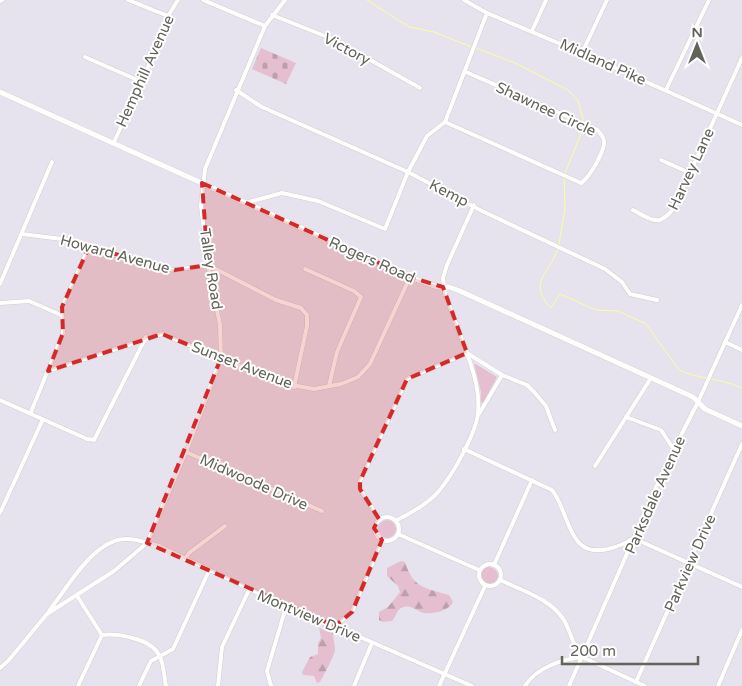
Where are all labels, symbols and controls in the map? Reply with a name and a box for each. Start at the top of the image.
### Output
street label: Hemphill Avenue [112,12,178,130]
north arrow [672,20,722,70]
text: N [691,24,703,41]
street label: Victory [320,29,374,69]
street label: Midland Pike [557,35,649,89]
street label: Shawnee Circle [493,78,599,140]
street label: Harvey Lane [664,125,718,213]
street label: Kemp [426,175,472,211]
street label: Talley Road [196,227,226,311]
street label: Howard Avenue [58,231,172,277]
street label: Rogers Road [326,233,418,287]
street label: Sunset Avenue [189,338,295,392]
street label: Parksdale Avenue [621,433,689,557]
street label: Midwoode Drive [197,450,311,514]
street label: Parkview Drive [660,511,720,615]
street label: Montview Drive [254,586,364,646]
scale bar [562,634,698,666]
text: 200 m [570,642,616,660]

